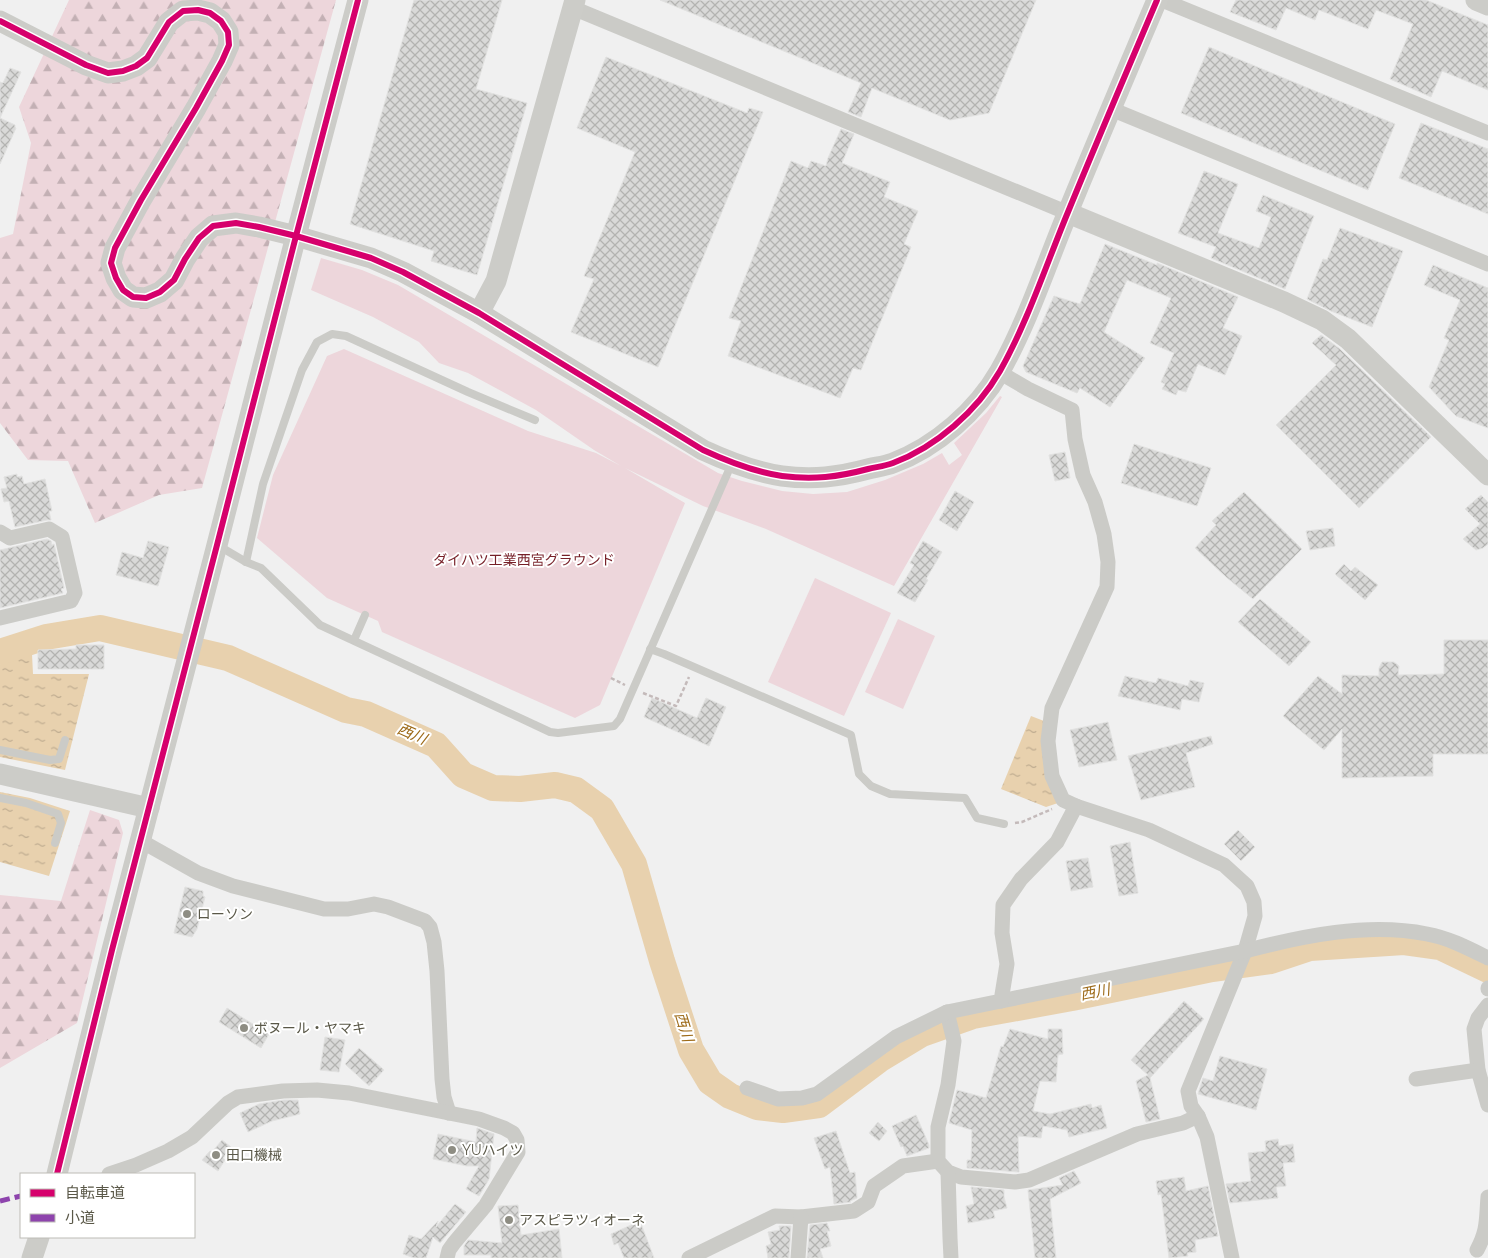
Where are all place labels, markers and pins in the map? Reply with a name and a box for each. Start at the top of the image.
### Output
place label: ローソン [197,906,253,922]
marker: ローソン [181,908,193,920]
place label: ボヌール・ヤマキ [254,1020,366,1036]
marker: ボヌール・ヤマキ [238,1022,250,1034]
place label: YUハイツ [462,1142,523,1158]
marker: YUハイツ [446,1144,458,1156]
place label: 田口機械 [226,1147,282,1163]
marker: 田口機械 [210,1149,222,1161]
place label: アスピラツィオーネ [519,1212,645,1228]
marker: アスピラツィオーネ [503,1214,515,1226]

